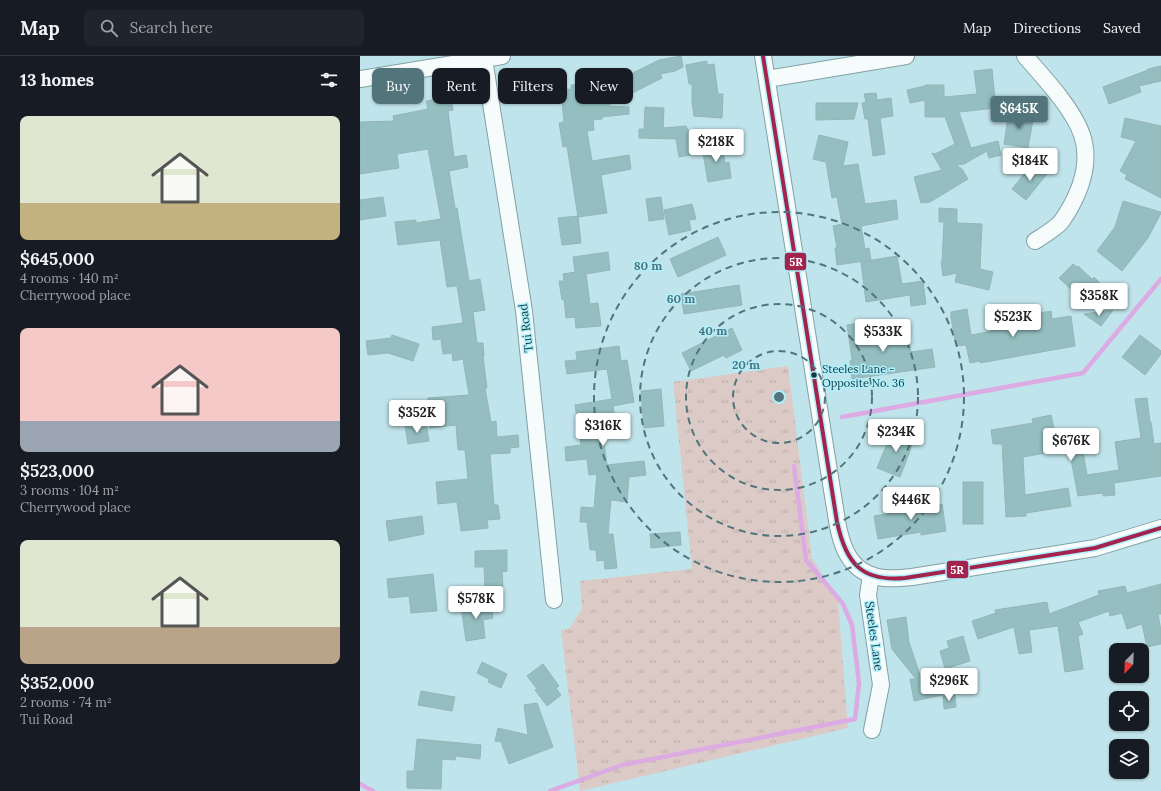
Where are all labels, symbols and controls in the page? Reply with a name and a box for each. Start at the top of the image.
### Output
search box [84,10,364,46]
text: Map [20,16,60,40]
icon: search [98,17,120,39]
text: Search here [130,18,213,37]
text: Map [963,19,991,37]
text: Directions [1013,19,1081,37]
text: Saved [1103,19,1141,37]
chip: Buy [372,68,424,104]
chip: Rent [432,68,490,104]
chip: Filters [498,68,567,104]
chip: New [575,68,633,104]
text: 13 homes [20,69,94,91]
icon: filters [318,69,340,91]
pin: $645K [991,96,1047,130]
text: $645K [1000,100,1038,117]
pin: $218K [688,129,744,163]
text: $218K [698,133,734,150]
icon: home [144,142,216,214]
pin: $184K [1002,148,1058,182]
text: $184K [1012,152,1048,169]
text: $645,000 [20,248,95,270]
line badge: 5R [784,252,807,271]
text: 5R [789,255,803,269]
text: 80 m [634,258,662,273]
text: 4 rooms · 140 m² [20,270,119,287]
pin: $358K [1071,283,1127,317]
text: Cherrywood place [20,287,131,304]
text: $358K [1080,287,1118,304]
text: 60 m [667,291,695,306]
street label: Tui Road [515,303,536,353]
pin: $523K [985,304,1041,338]
text: $523K [994,308,1032,325]
pin: $533K [855,319,911,353]
text: 40 m [699,323,727,338]
text: $533K [864,323,902,340]
icon: home [144,354,216,426]
text: 20 m [732,357,760,372]
place label: Steeles Lane - Opposite No. 36 [822,362,905,390]
marker: Steeles Lane - Opposite No. 36 [809,370,819,380]
centre of rings [772,390,786,404]
pin: $352K [389,400,445,434]
text: $352K [398,404,436,421]
pin: $316K [575,413,631,447]
text: $316K [585,417,621,434]
pin: $234K [868,419,924,453]
text: $234K [877,423,915,440]
pin: $676K [1043,428,1099,462]
text: $676K [1052,432,1090,449]
text: $523,000 [20,460,94,482]
text: 3 rooms · 104 m² [20,482,119,499]
pin: $446K [883,487,939,521]
text: $446K [892,491,930,508]
text: Cherrywood place [20,499,131,516]
line badge: 5R [946,560,969,579]
text: 5R [950,563,964,577]
icon: home [144,566,216,638]
pin: $578K [448,586,504,620]
text: $578K [457,590,495,607]
street label: Steeles Lane [862,600,887,672]
north arrow [1109,643,1149,683]
map controls [1109,643,1149,779]
pin: $296K [921,668,977,702]
text: $352,000 [20,672,94,694]
text: $296K [930,672,968,689]
button: locate [1109,691,1149,731]
text: 2 rooms · 74 m² [20,694,112,711]
text: Tui Road [20,711,73,728]
button: layers [1109,739,1149,779]

